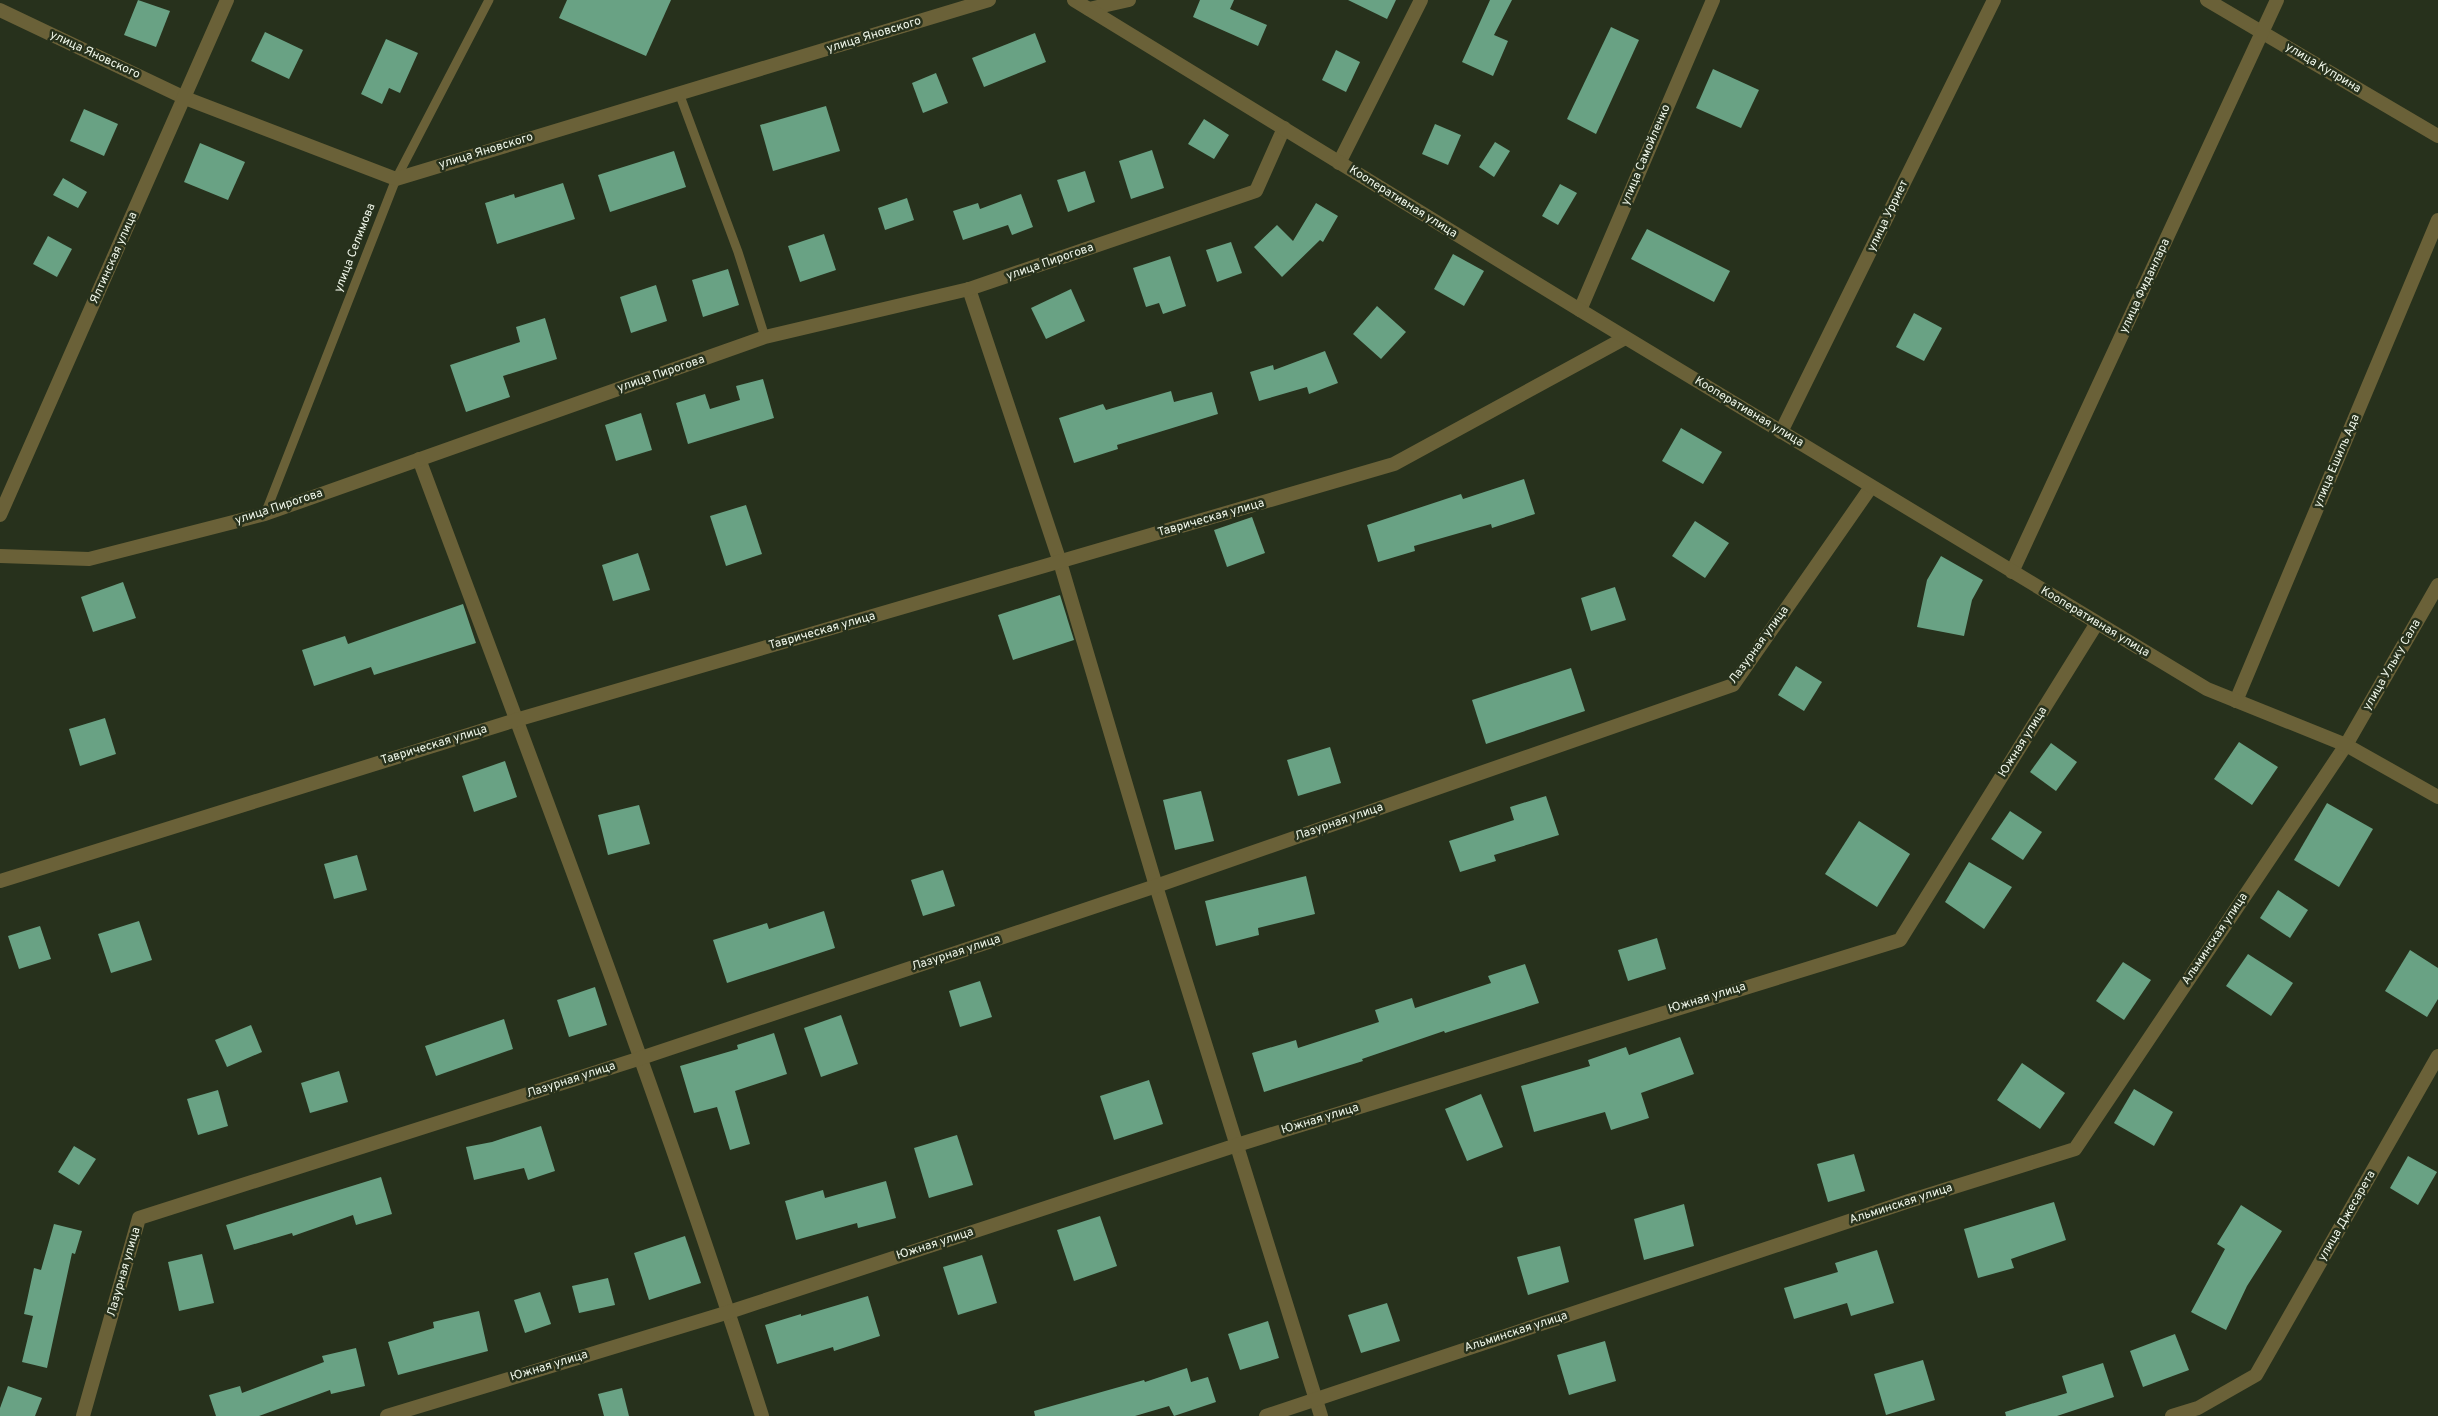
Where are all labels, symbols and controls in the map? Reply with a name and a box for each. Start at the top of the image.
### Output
street label: улица Яновского [825,13,923,57]
street label: улица Яновского [47,27,143,83]
street label: улица Куприна [2282,39,2364,97]
street label: улица Самойленко [1618,102,1675,208]
street label: улица Яновского [437,129,535,173]
street label: Кооперативная улица [1346,162,1460,242]
street label: улица Урриет [1864,177,1912,254]
street label: улица Селимова [331,201,379,295]
street label: Ялтинская улица [87,209,141,307]
street label: улица Фиданлара [2116,236,2174,336]
street label: улица Пирогова [1004,240,1096,284]
street label: улица Пирогова [615,352,707,396]
street label: Кооперативная улица [1691,373,1807,451]
street label: улица Ешиль Ада [2310,412,2364,510]
street label: улица Пирогова [233,485,325,529]
street label: Таврическая улица [1156,495,1266,541]
street label: Кооперативная улица [2037,583,2153,661]
street label: Лазурная улица [1725,603,1793,687]
street label: Таврическая улица [767,608,877,654]
street label: улица Ульку Сала [2359,616,2425,714]
street label: Южная улица [1995,704,2051,780]
street label: Таврическая улица [379,721,489,769]
street label: Лазурная улица [1293,799,1385,845]
street label: Альминская улица [2178,890,2252,988]
street label: Лазурная улица [910,931,1002,975]
street label: Южная улица [1666,979,1748,1017]
street label: Лазурная улица [525,1058,617,1102]
street label: Южная улица [1279,1100,1361,1138]
street label: улица Джесарета [2315,1168,2379,1264]
street label: Альминская улица [1847,1180,1955,1228]
street label: Южная улица [894,1224,976,1264]
street label: Лазурная улица [104,1225,144,1319]
street label: Альминская улица [1462,1308,1570,1356]
street label: Южная улица [508,1347,590,1385]

